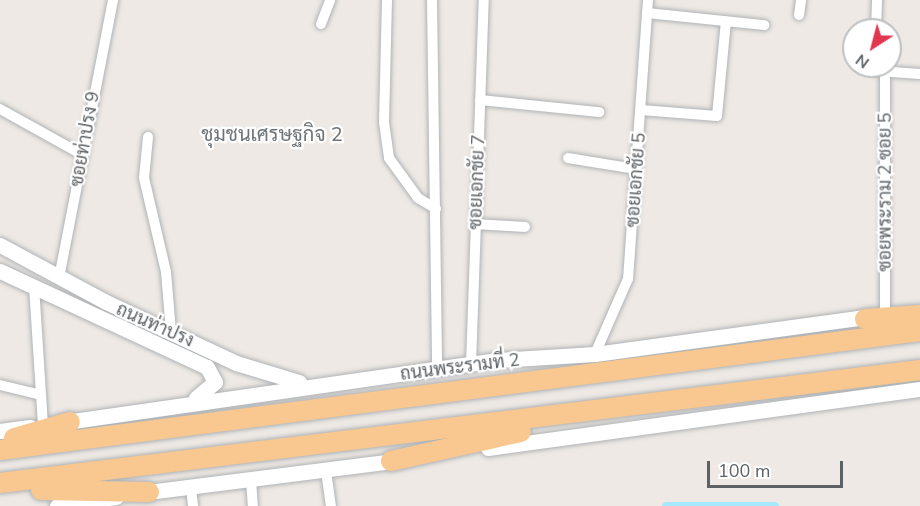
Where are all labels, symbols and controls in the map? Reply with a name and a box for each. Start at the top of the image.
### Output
north arrow [842,18,902,78]
text: N [851,49,874,73]
street label: ซอยท่าปรง 9 [66,90,104,188]
street label: ซอยพระราม 2 ซอย 5 [874,112,896,272]
district label: ชุมชนเศรษฐกิจ 2 [201,122,343,146]
street label: ซอยเอกชัย 5 [622,132,650,228]
street label: ซอยเอกชัย 7 [465,134,489,230]
street label: ถนนท่าปรง [113,298,197,352]
street label: ถนนพระรามที่ 2 [399,349,521,385]
scale bar [710,449,846,487]
text: 100 m [718,459,770,483]

